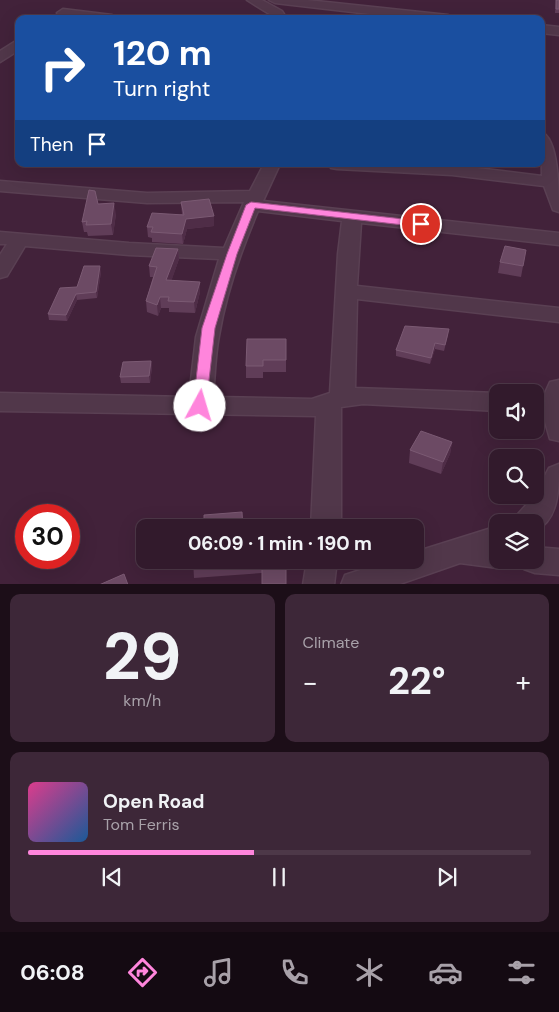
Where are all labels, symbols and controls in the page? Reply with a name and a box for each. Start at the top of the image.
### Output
text: 120 m [113,30,212,76]
icon: right [30,35,95,100]
text: Turn right [113,74,210,103]
icon: arrive [83,130,111,158]
text: Then [30,132,73,157]
pin [400,203,442,245]
icon: arrive [407,210,435,238]
position arrow [173,379,225,431]
map controls [489,384,544,569]
button: sound [489,384,544,439]
button: search [489,449,544,504]
speed limit sign: 30 [15,504,80,569]
button: layers [489,514,544,569]
text: 06:09 · 1 min · 190 m [188,531,372,556]
text: 29 [103,615,182,699]
text: Climate [303,632,359,653]
text: 22° [388,656,446,706]
text: − [303,664,318,701]
text: + [516,664,531,701]
text: km/h [123,690,161,711]
text: Open Road [103,789,205,814]
text: Tom Ferris [103,814,180,835]
icon: previous [98,863,126,891]
icon: pause [265,863,293,891]
icon: next [433,863,461,891]
icon: directions [125,955,160,990]
icon: music [201,955,236,990]
icon: phone [277,955,312,990]
icon: climate [352,955,387,990]
icon: car [428,955,463,990]
icon: filters [504,955,539,990]
text: 06:08 [20,958,85,987]

